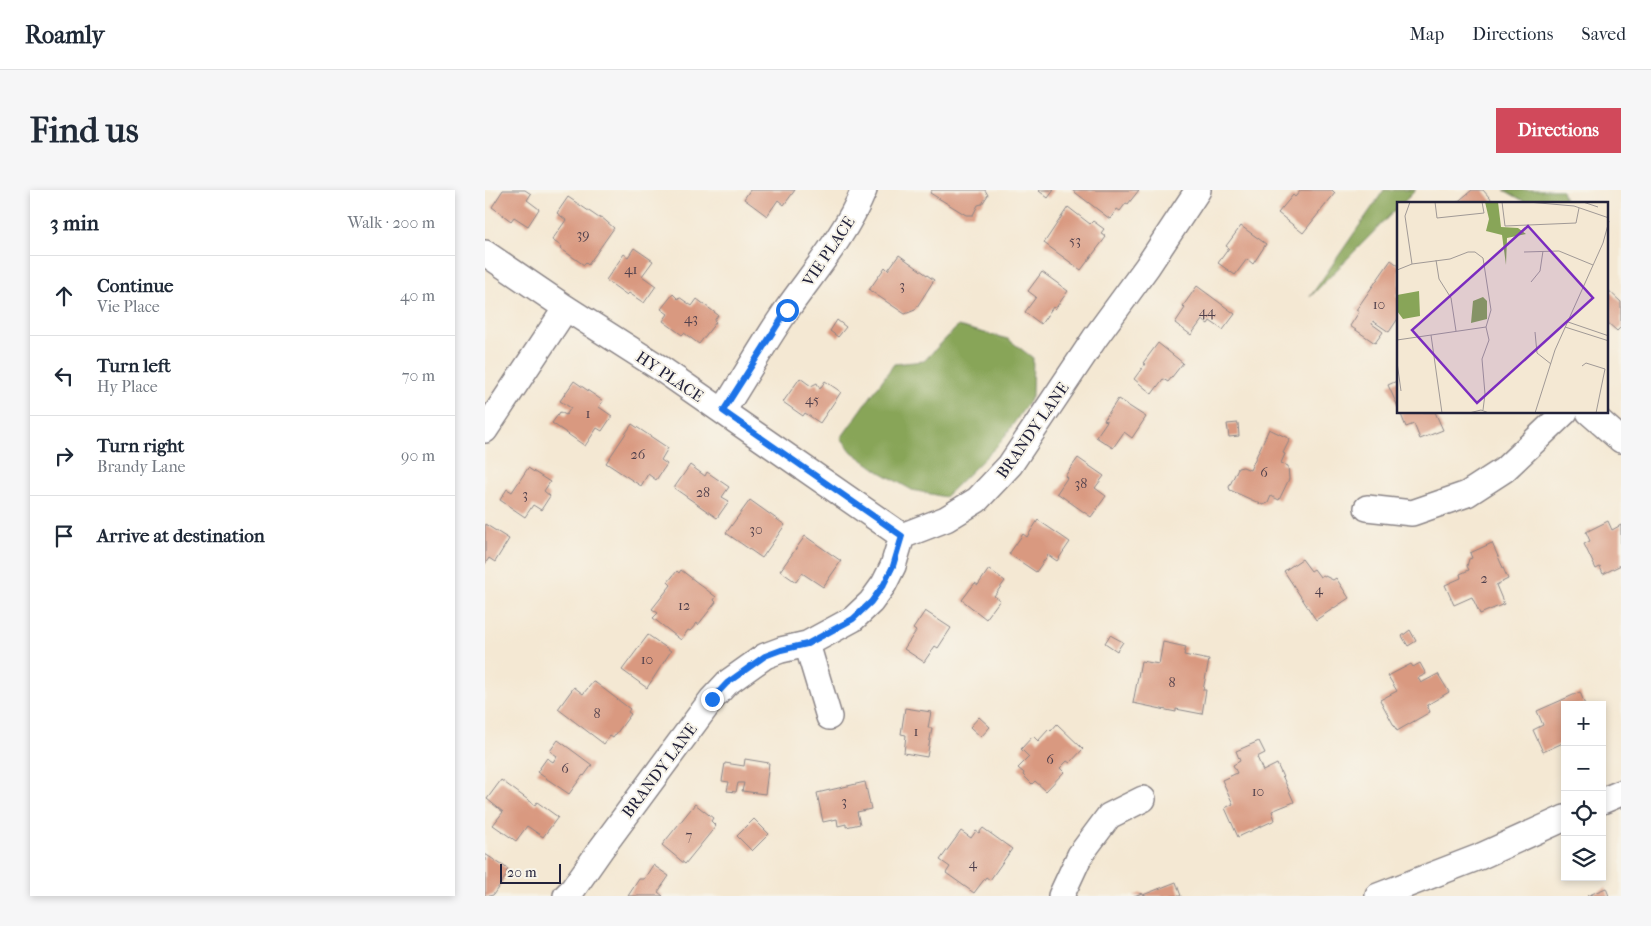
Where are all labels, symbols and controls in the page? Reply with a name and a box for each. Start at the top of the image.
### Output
text: Roamly [25,21,104,49]
text: Map [1410,24,1444,45]
text: Directions [1472,24,1553,45]
text: Saved [1581,24,1626,45]
button: Directions [1496,108,1621,153]
text: Find us [30,110,139,151]
inset map [1397,202,1609,414]
text: 3 min [50,211,99,235]
text: Walk · 200 m [348,213,435,232]
street label: VIE PLACE [798,213,859,291]
house number: 39 [576,226,590,243]
house number: 53 [1069,232,1081,249]
house number: 41 [624,261,638,278]
text: Continue [97,275,173,297]
house number: 3 [899,277,905,294]
icon: ahead [50,282,78,310]
text: 40 m [400,286,435,305]
house number: 10 [1373,296,1385,313]
text: Vie Place [97,297,160,316]
route start [776,299,799,322]
house number: 44 [1199,303,1216,320]
house number: 43 [684,310,698,327]
street label: HY PLACE [632,347,707,406]
text: Turn left [97,355,171,377]
icon: left [50,362,78,390]
text: 70 m [402,366,435,385]
text: Hy Place [97,377,158,396]
street label: BRANDY LANE [992,378,1073,482]
house number: 45 [805,391,819,408]
house number: 1 [586,405,591,422]
text: Turn right [97,435,184,457]
icon: right [50,442,78,470]
text: 90 m [401,446,435,465]
house number: 26 [631,446,646,463]
text: Brandy Lane [97,457,186,476]
house number: 6 [1260,464,1268,481]
house number: 38 [1075,475,1087,492]
house number: 28 [696,484,710,501]
house number: 3 [522,486,528,503]
house number: 30 [749,521,763,538]
icon: arrive [50,522,78,550]
text: Arrive at destination [97,525,265,547]
house number: 2 [1480,570,1488,587]
house number: 4 [1315,581,1324,598]
house number: 12 [678,597,690,614]
house number: 10 [641,651,653,668]
house number: 8 [1168,674,1176,691]
route end [701,688,724,711]
map controls [1561,701,1606,881]
button: + [1561,701,1606,746]
house number: 8 [593,705,601,722]
street label: BRANDY LANE [618,719,701,821]
house number: 1 [914,723,919,740]
button: − [1561,746,1606,791]
house number: 6 [1046,751,1054,768]
house number: 6 [561,760,569,777]
house number: 10 [1252,783,1264,800]
button: locate [1561,791,1606,836]
house number: 3 [841,793,847,810]
house number: 7 [686,827,693,844]
button: layers [1561,836,1606,881]
house number: 4 [969,855,978,872]
scale bar [500,861,561,884]
text: 20 m [507,864,537,881]

